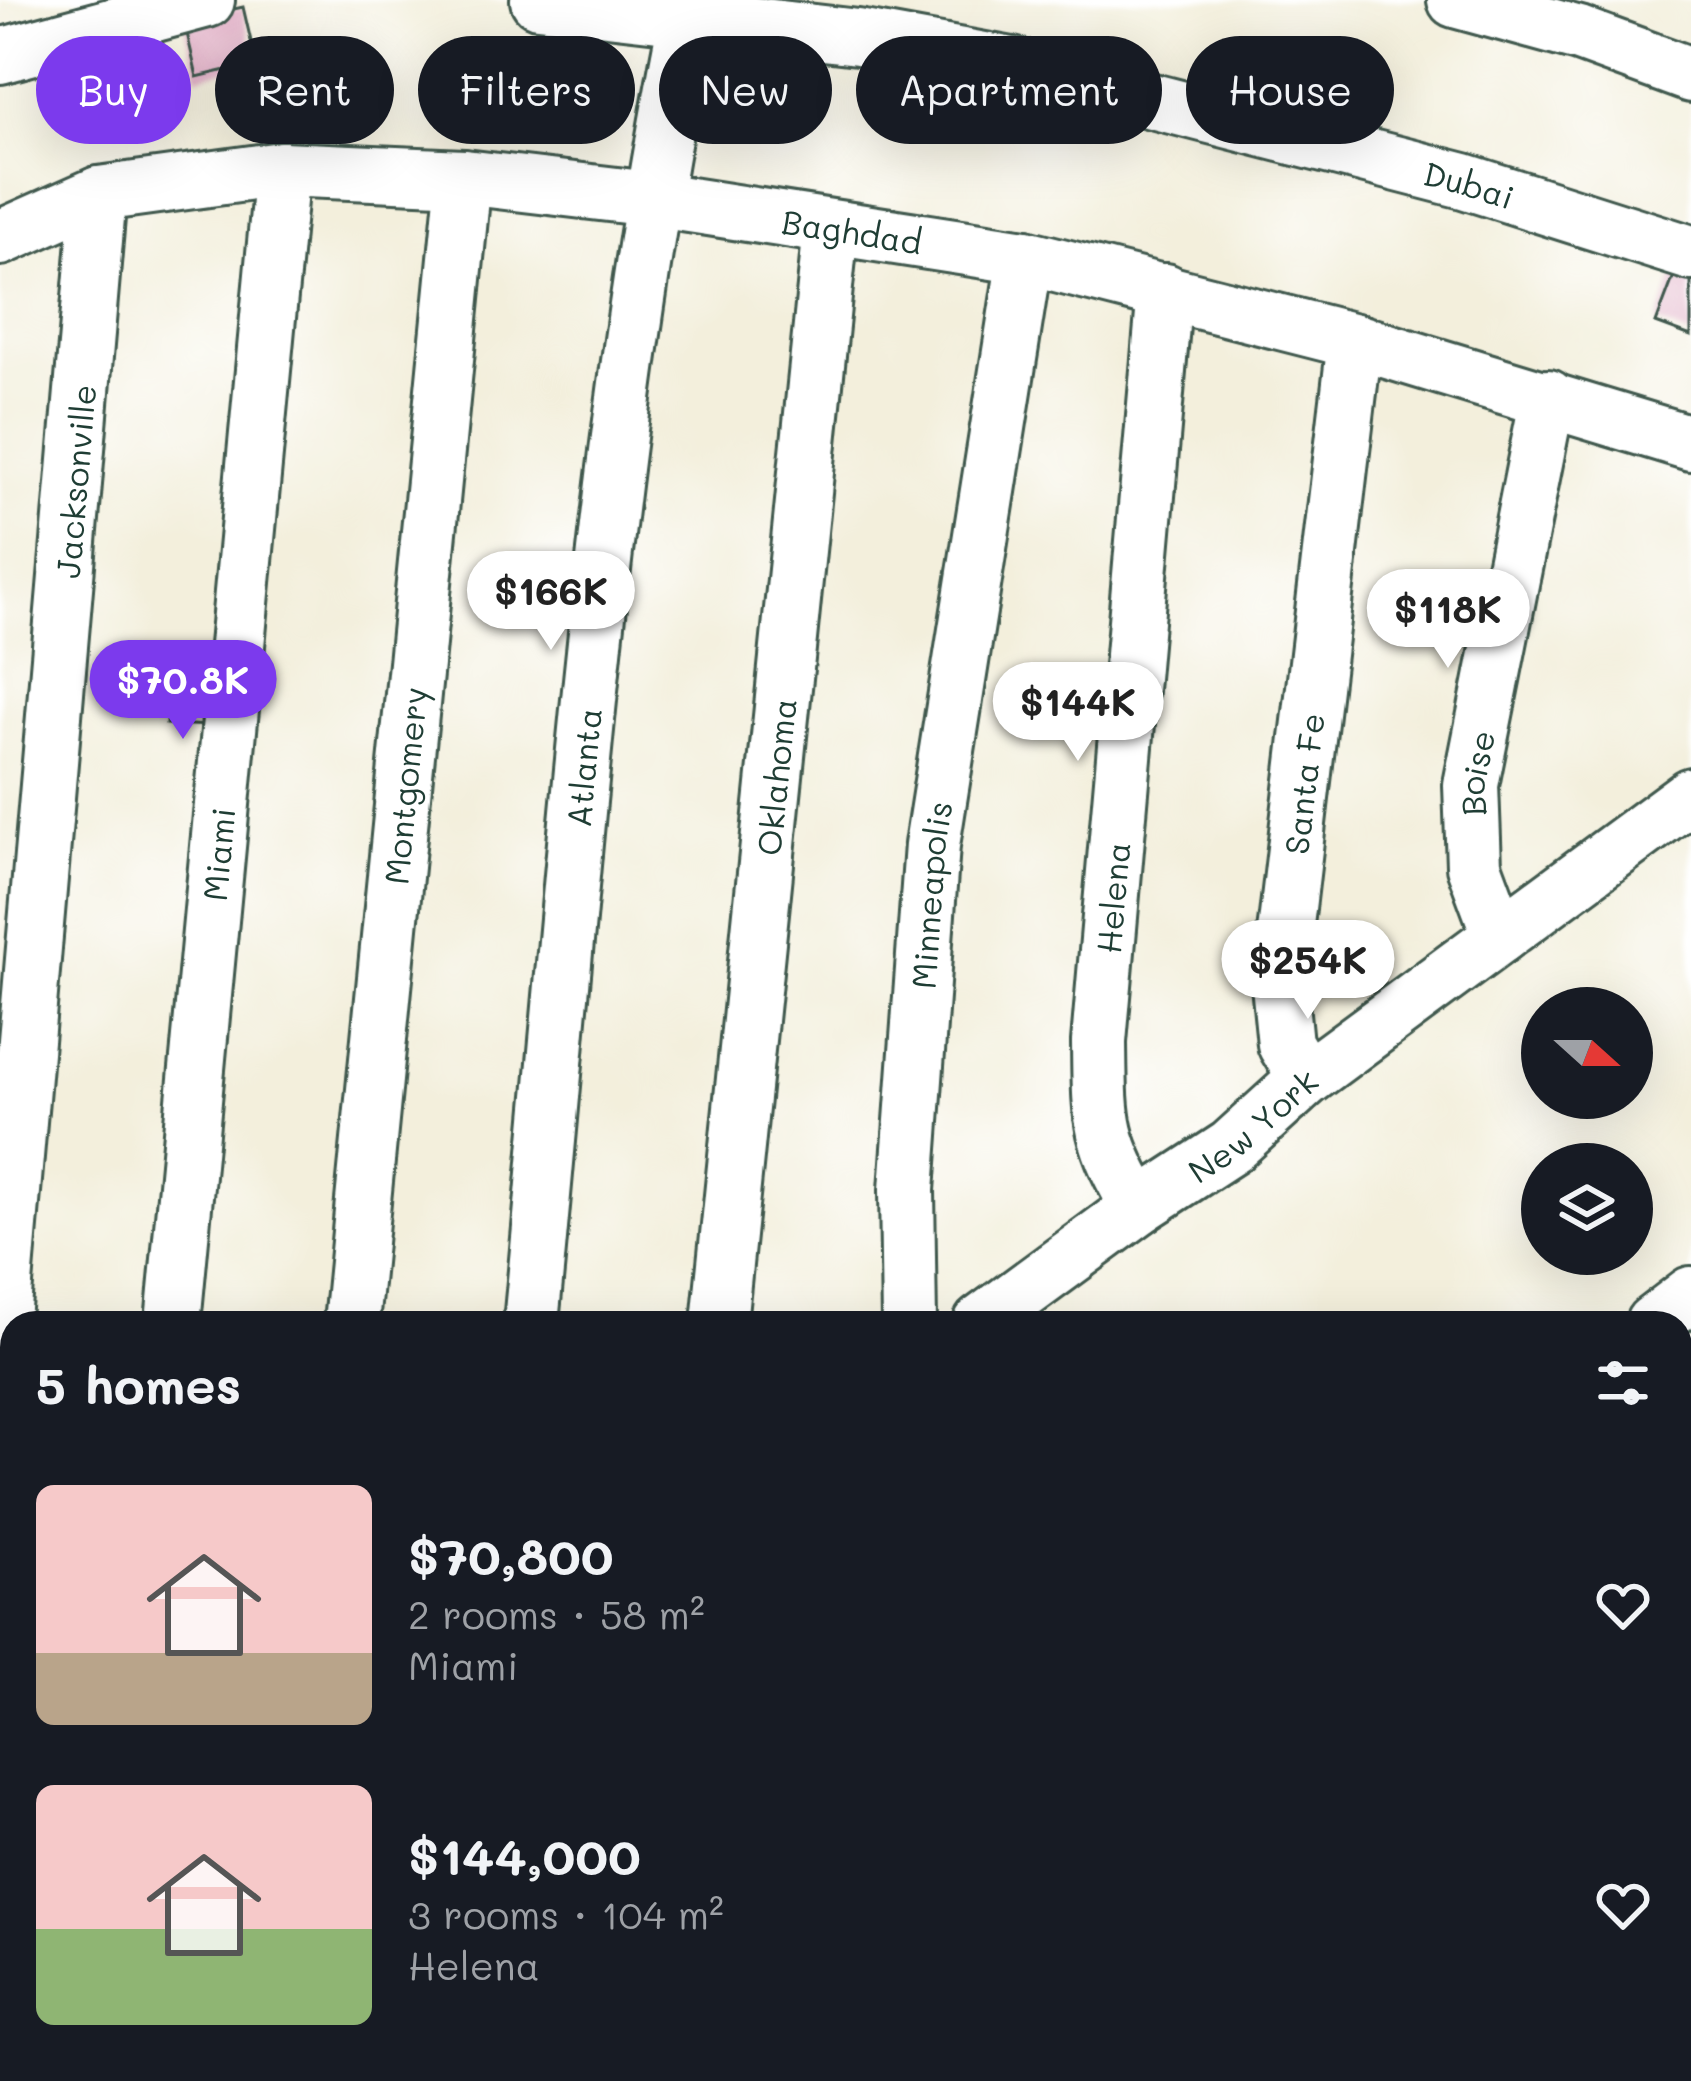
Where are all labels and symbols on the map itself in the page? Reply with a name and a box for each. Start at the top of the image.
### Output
street label: Dubai [1419,150,1520,217]
street label: Baghdad [779,198,925,262]
street label: Jacksonville [44,383,104,580]
pin: $166K [467,551,635,653]
pin: $118K [1364,569,1532,671]
pin: $70.8K [85,640,281,742]
pin: $144K [994,662,1162,764]
street label: Montgomery [373,685,436,886]
street label: Oklahoma [745,696,804,857]
street label: Atlanta [555,706,610,829]
street label: Santa Fe [1273,710,1332,857]
street label: Boise [1449,726,1503,817]
street label: Minneapolis [900,798,960,990]
street label: Miami [191,806,243,903]
street label: Helena [1085,840,1138,955]
pin: $254K [1224,920,1392,1022]
north arrow [1521,987,1653,1119]
street label: New York [1179,1058,1326,1191]

